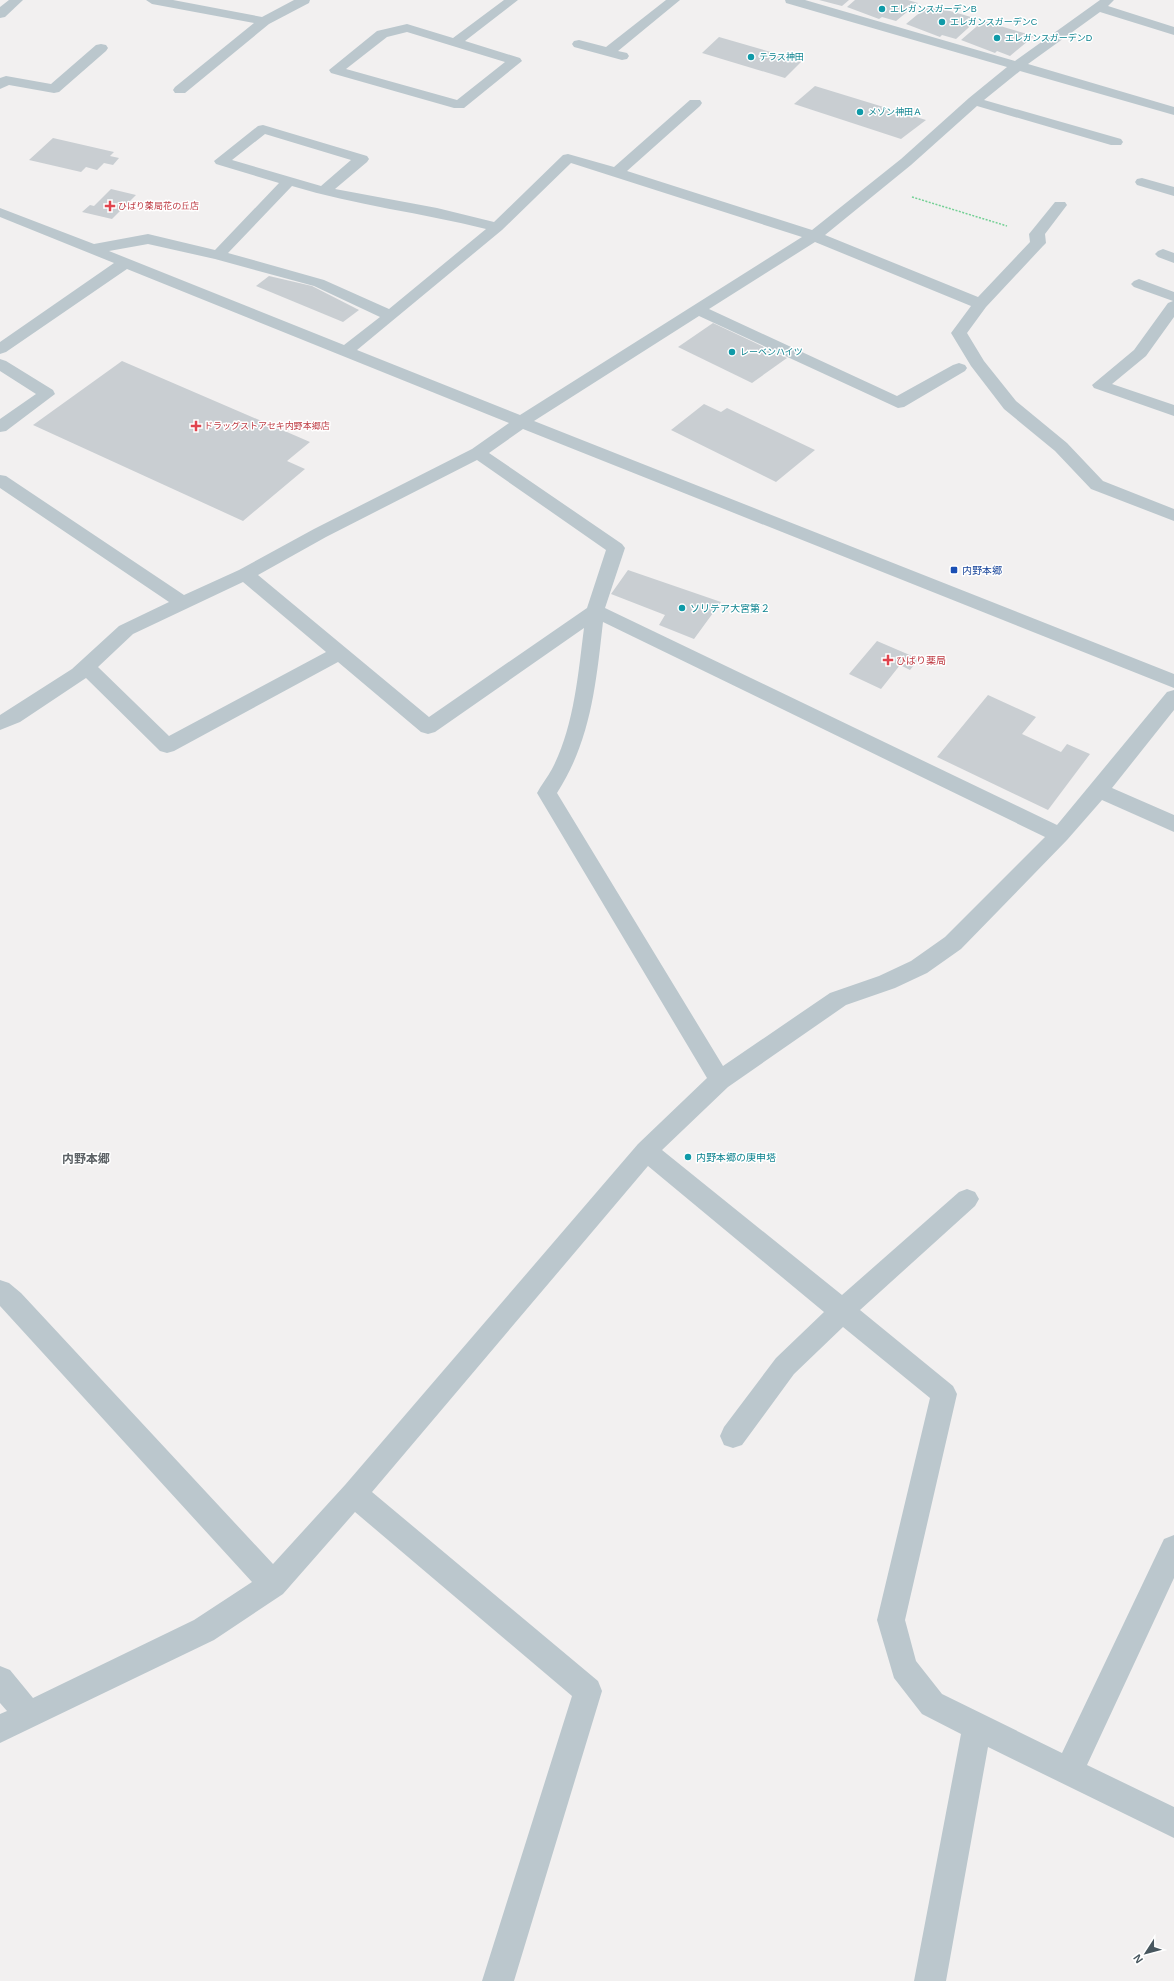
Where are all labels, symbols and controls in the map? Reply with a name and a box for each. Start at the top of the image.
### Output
marker: エレガンスガーデンB [877,4,887,14]
place label: エレガンスガーデンB [890,4,977,14]
marker: エレガンスガーデンC [937,17,947,27]
place label: エレガンスガーデンC [950,17,1038,27]
marker: エレガンスガーデンD [992,33,1002,43]
place label: エレガンスガーデンD [1005,33,1093,43]
marker: テラス神田 [746,52,756,62]
place label: テラス神田 [759,52,804,62]
marker: メゾン神田Ａ [855,107,865,117]
place label: メゾン神田Ａ [868,107,922,117]
marker: ひばり薬局花の丘店 [105,201,115,211]
place label: ひばり薬局花の丘店 [118,201,199,211]
marker: レーベンハイツ [727,347,737,357]
place label: レーベンハイツ [740,347,803,357]
marker: ドラッグストアセキ内野本郷店 [191,421,201,431]
place label: ドラッグストアセキ内野本郷店 [204,421,330,431]
marker: 内野本郷 [949,565,959,575]
place label: 内野本郷 [962,565,1002,576]
marker: ソリテア大宮第２ [677,603,687,613]
place label: ソリテア大宮第２ [690,603,770,614]
marker: ひばり薬局 [883,655,893,665]
place label: ひばり薬局 [896,655,946,666]
district label: 内野本郷 [62,1152,110,1166]
marker: 内野本郷の庚申塔 [683,1152,693,1162]
place label: 内野本郷の庚申塔 [696,1152,776,1163]
north arrow [1126,1933,1166,1973]
text: N [1131,1952,1145,1966]

